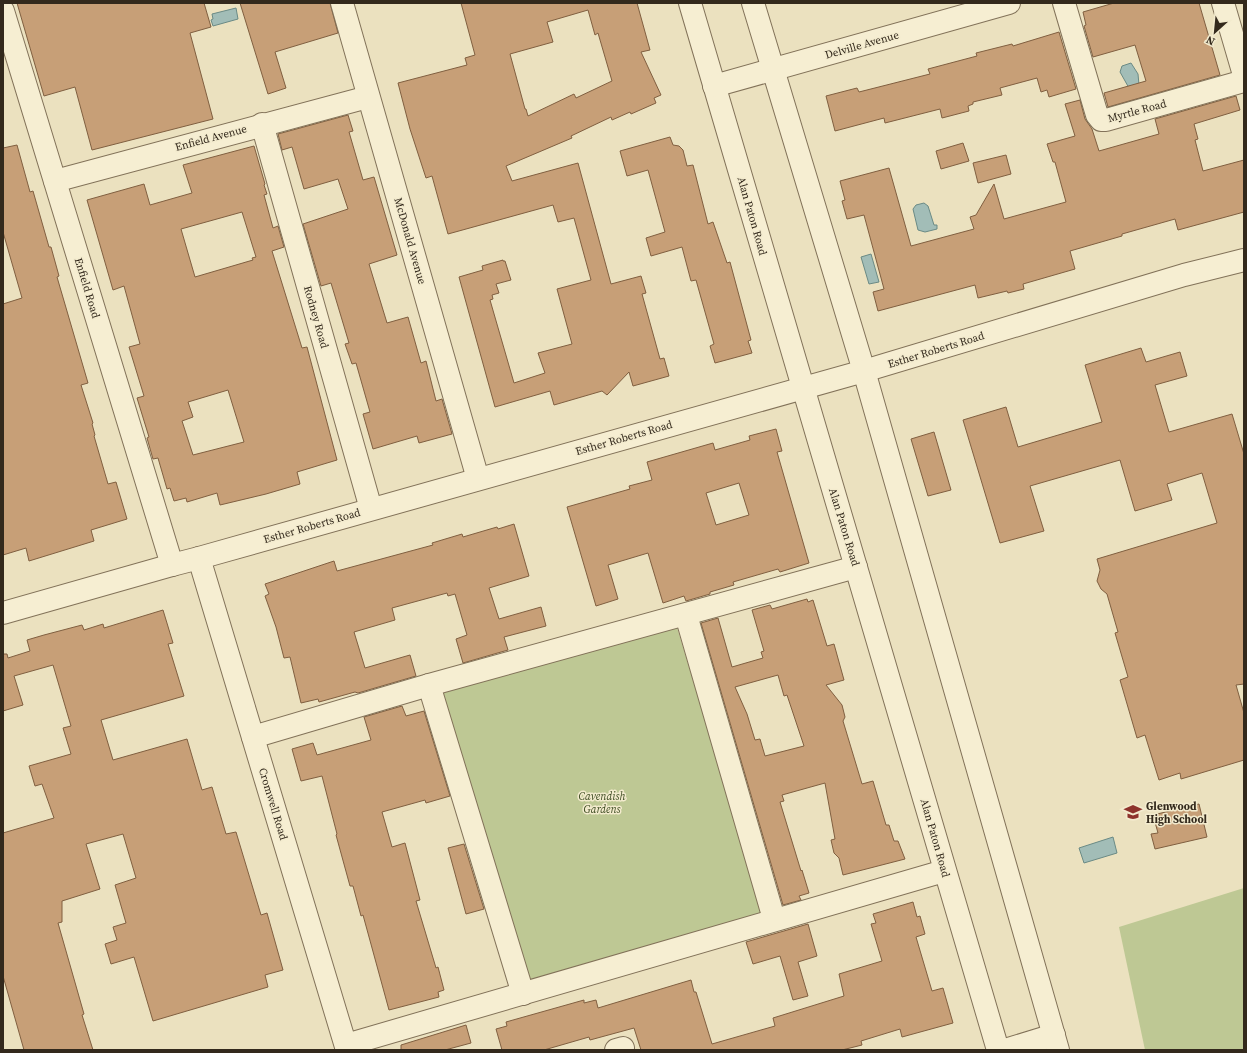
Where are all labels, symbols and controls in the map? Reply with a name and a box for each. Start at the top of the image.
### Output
north arrow [1195,12,1235,52]
street label: Delville Avenue [823,27,901,63]
text: N [1204,32,1218,49]
street label: Myrtle Road [1106,96,1169,126]
street label: Enfield Avenue [173,121,249,155]
street label: Alan Paton Road [734,175,771,258]
street label: McDonald Avenue [390,196,430,286]
street label: Enfield Road [71,256,104,321]
street label: Rodney Road [300,284,332,351]
street label: Esther Roberts Road [886,328,987,372]
street label: Esther Roberts Road [574,417,675,459]
street label: Alan Paton Road [825,486,863,569]
street label: Esther Roberts Road [262,505,363,547]
street label: Cromwell Road [255,766,291,843]
park label: Cavendish Gardens [579,789,625,817]
street label: Alan Paton Road [917,797,954,880]
place label: Glenwood High School [1146,799,1208,827]
school or university icon: Glenwood High School [1123,802,1143,822]

